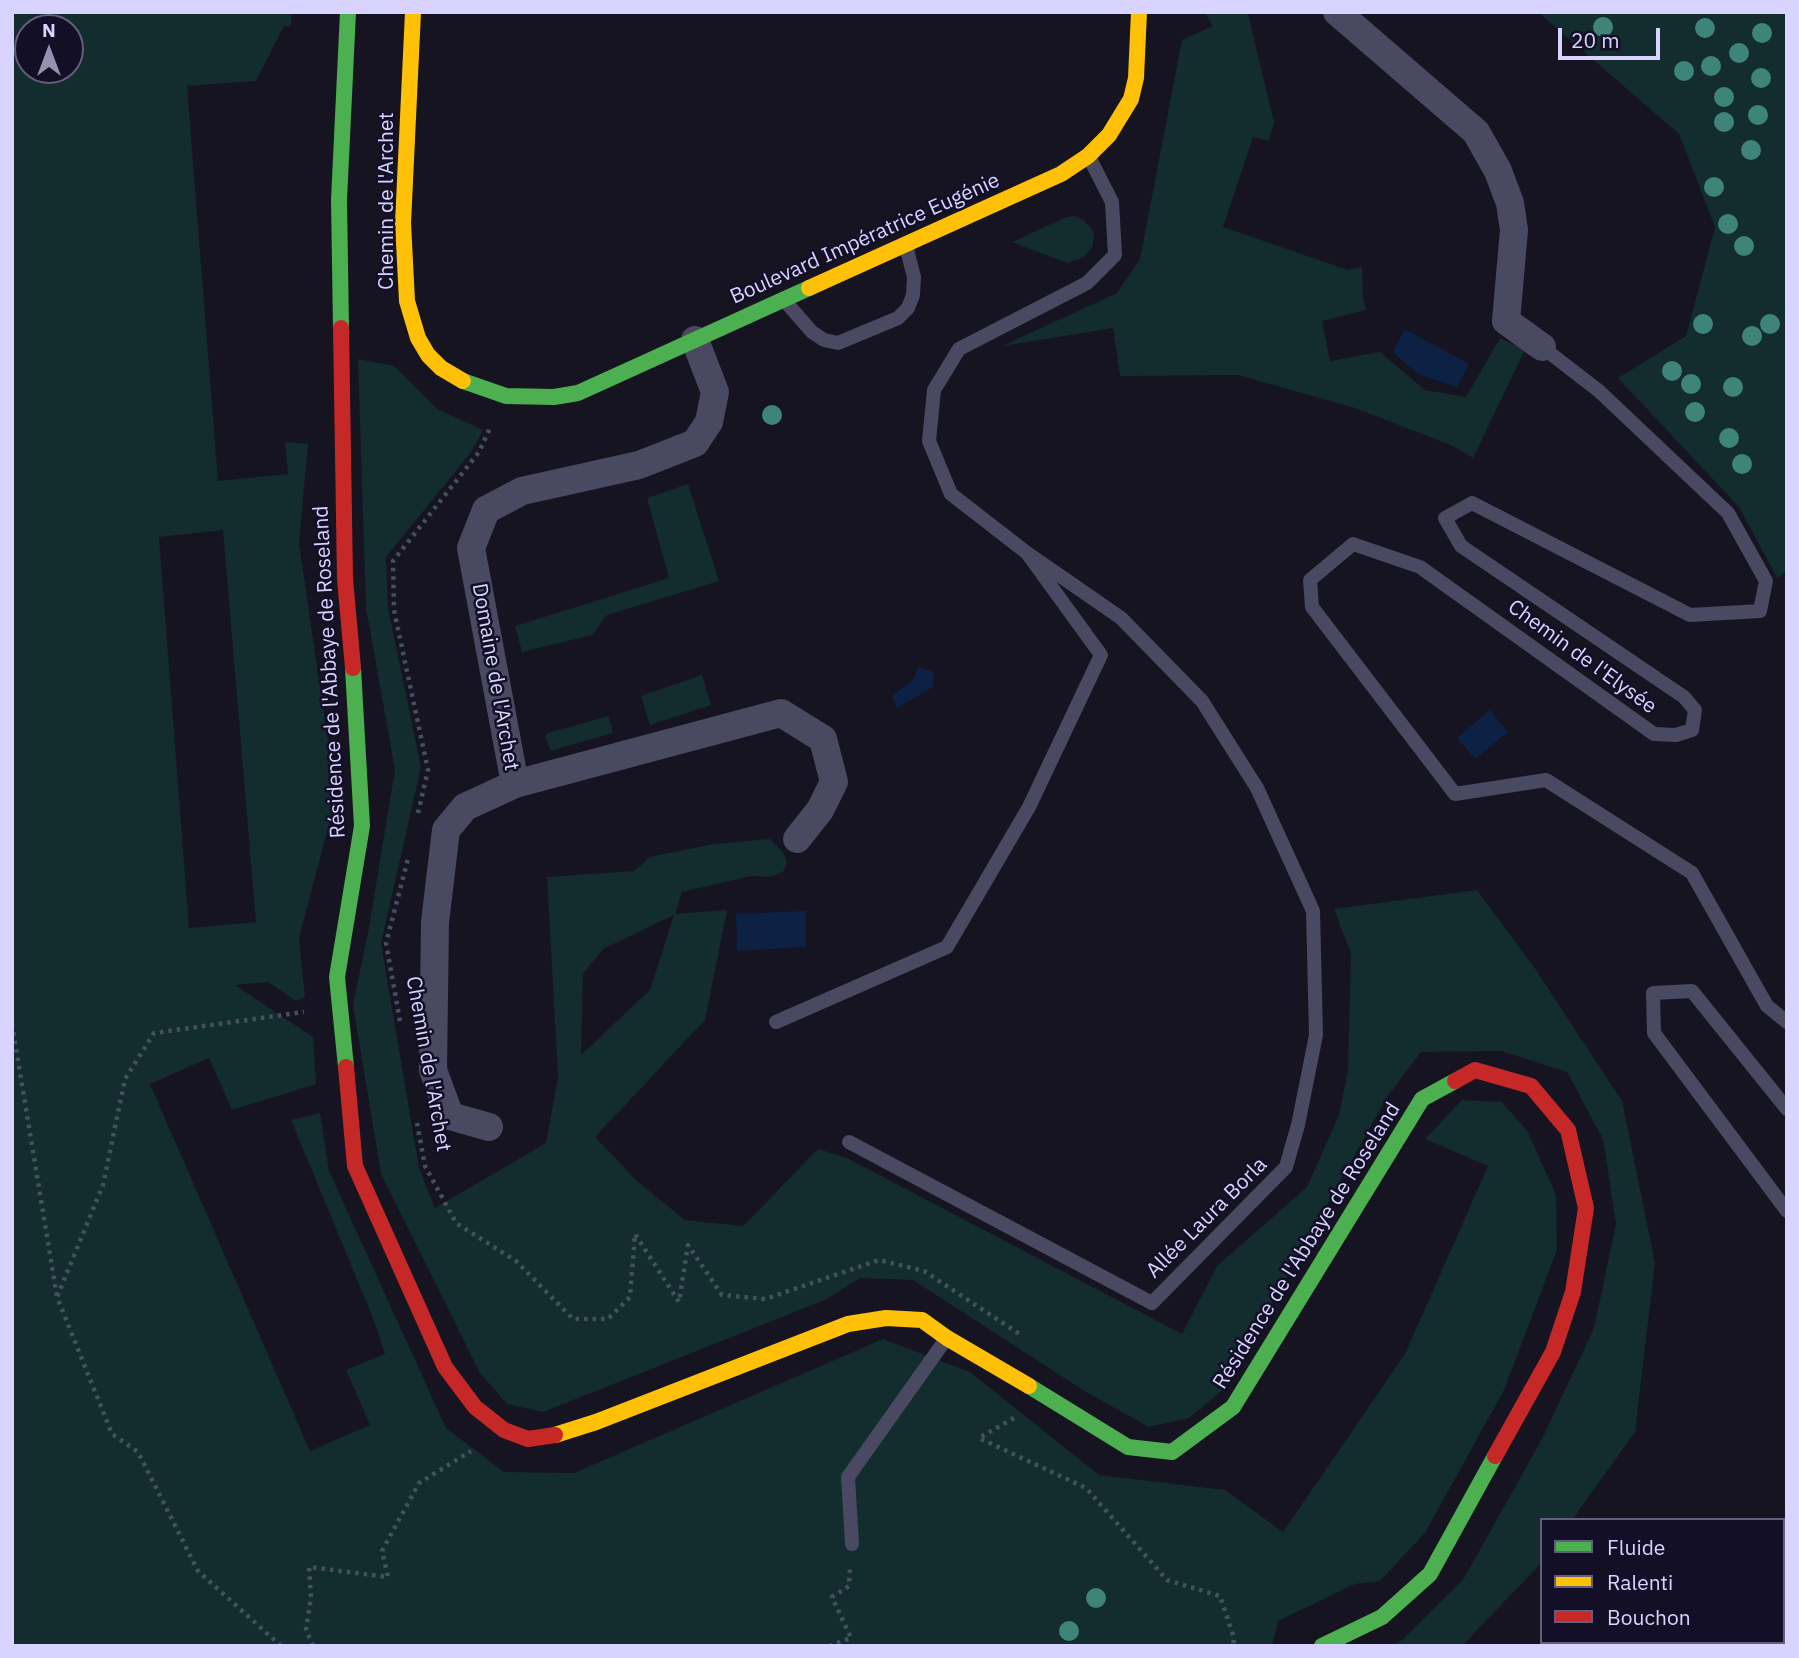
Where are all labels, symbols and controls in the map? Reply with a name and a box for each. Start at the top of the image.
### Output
north arrow [14,14,84,84]
scale bar [1561,14,1662,58]
text: N [42,18,56,42]
text: 20 m [1571,26,1620,54]
street label: Chemin de l'Archet [374,112,400,290]
street label: Boulevard Impératrice Eugénie [726,168,1004,310]
street label: Résidence de l'Abbaye de Roseland [309,505,351,839]
street label: Domaine de l'Archet [466,581,524,773]
street label: Chemin de l'Elysée [1503,595,1661,719]
street label: Chemin de l'Archet [400,974,456,1154]
street label: Résidence de l'Abbaye de Roseland [1208,1098,1406,1394]
street label: Allée Laura Borla [1141,1152,1273,1284]
legend [1540,1518,1785,1644]
text: Fluide [1607,1533,1665,1561]
text: Ralenti [1607,1568,1673,1596]
text: Bouchon [1607,1603,1691,1631]

